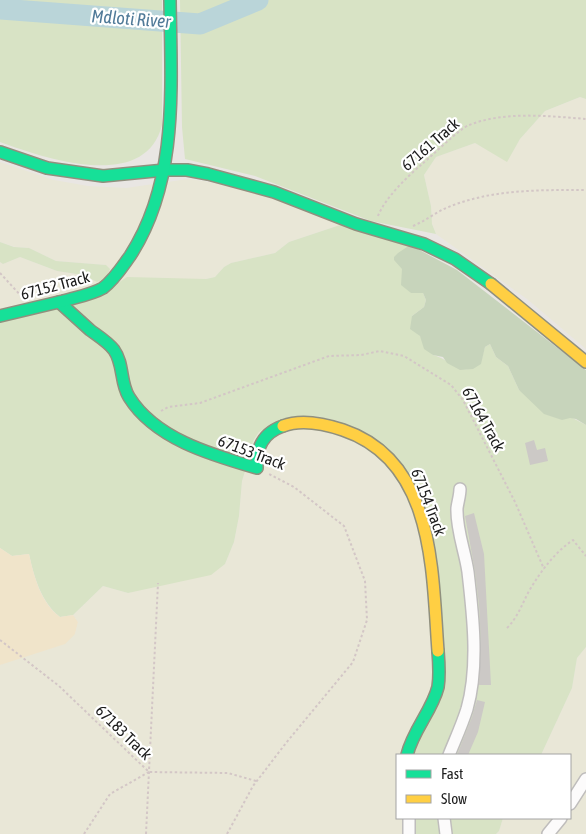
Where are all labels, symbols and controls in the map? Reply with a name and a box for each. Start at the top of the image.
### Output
water label: Mdloti River [91,5,172,32]
street label: 67161 Track [397,114,463,174]
street label: 67152 Track [19,267,91,303]
street label: 67164 Track [459,384,509,454]
street label: 67153 Track [216,431,288,473]
street label: 67154 Track [408,466,450,538]
street label: 67183 Track [92,701,156,763]
legend [396,754,571,819]
text: Fast [441,765,463,782]
text: Slow [441,790,467,807]

